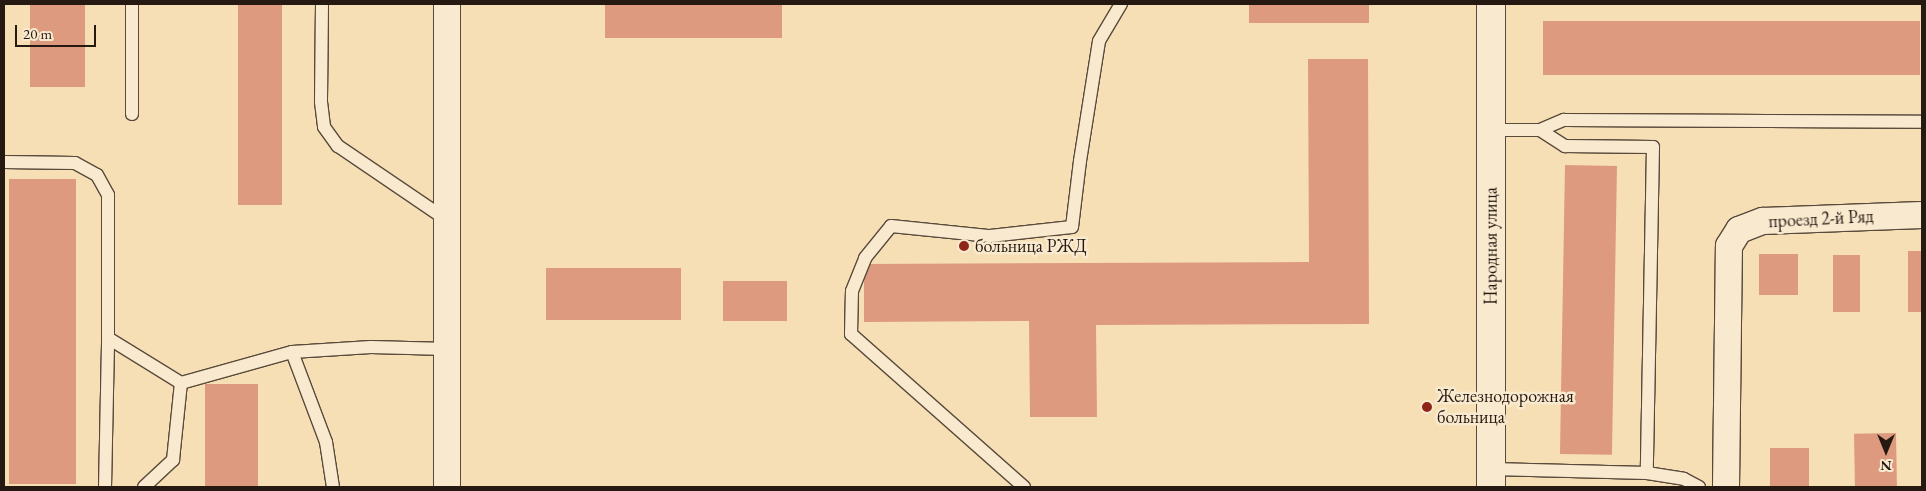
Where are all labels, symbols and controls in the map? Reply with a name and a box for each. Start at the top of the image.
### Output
scale bar [18,15,99,47]
text: 20 m [23,24,52,43]
street label: Народная улица [1480,187,1502,305]
street label: проезд 2-й Ряд [1768,205,1874,233]
place label: больница РЖД [975,235,1087,257]
marker: больница РЖД [957,239,971,253]
place label: Железнодорожная больница [1437,386,1574,428]
marker: Железнодорожная больница [1421,401,1433,413]
north arrow [1861,426,1911,476]
text: N [1880,457,1892,475]

